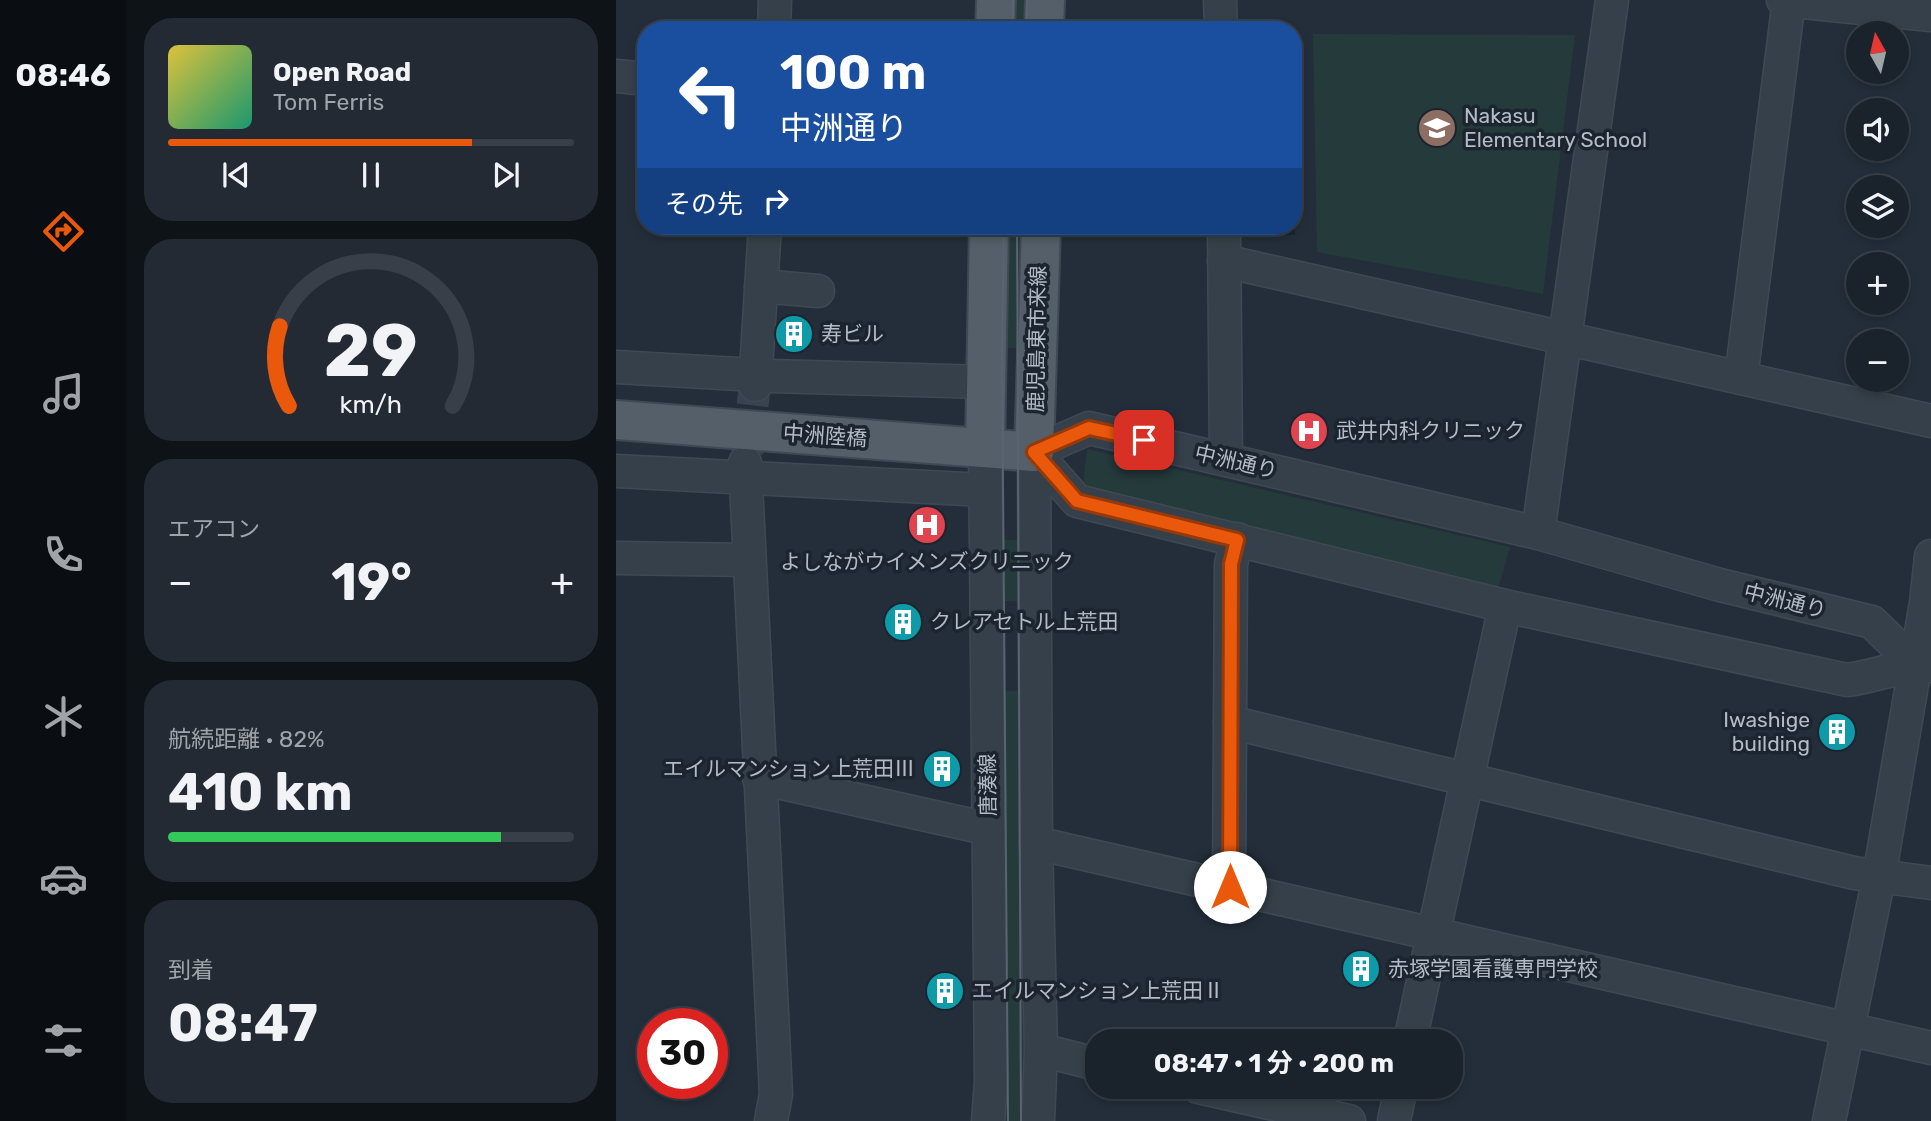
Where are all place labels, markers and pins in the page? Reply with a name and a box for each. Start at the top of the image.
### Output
place label: Nakasu Elementary School [1464,103,1647,152]
school or university icon: Nakasu Elementary School [1416,107,1458,149]
building icon: 寿ビル [773,313,815,355]
place label: 寿ビル [821,321,884,346]
pin [1114,410,1174,470]
hospital icon: 武井内科クリニック [1288,410,1330,452]
place label: 武井内科クリニック [1336,418,1525,443]
hospital icon: よしながウイメンズクリニック [906,504,948,546]
place label: よしながウイメンズクリニック [780,549,1074,574]
building icon: クレアセトル上荒田 [882,601,924,643]
place label: クレアセトル上荒田 [930,609,1119,634]
place label: Iwashige building [1723,707,1810,756]
building icon: Iwashige building [1816,711,1858,753]
building icon: エイルマンション上荒田Ⅲ [921,748,963,790]
place label: エイルマンション上荒田Ⅲ [663,756,915,781]
building icon: 赤塚学園看護専門学校 [1340,948,1382,990]
place label: 赤塚学園看護専門学校 [1388,956,1598,981]
building icon: エイルマンション上荒田Ⅱ [924,970,966,1012]
place label: エイルマンション上荒田Ⅱ [972,978,1224,1003]

